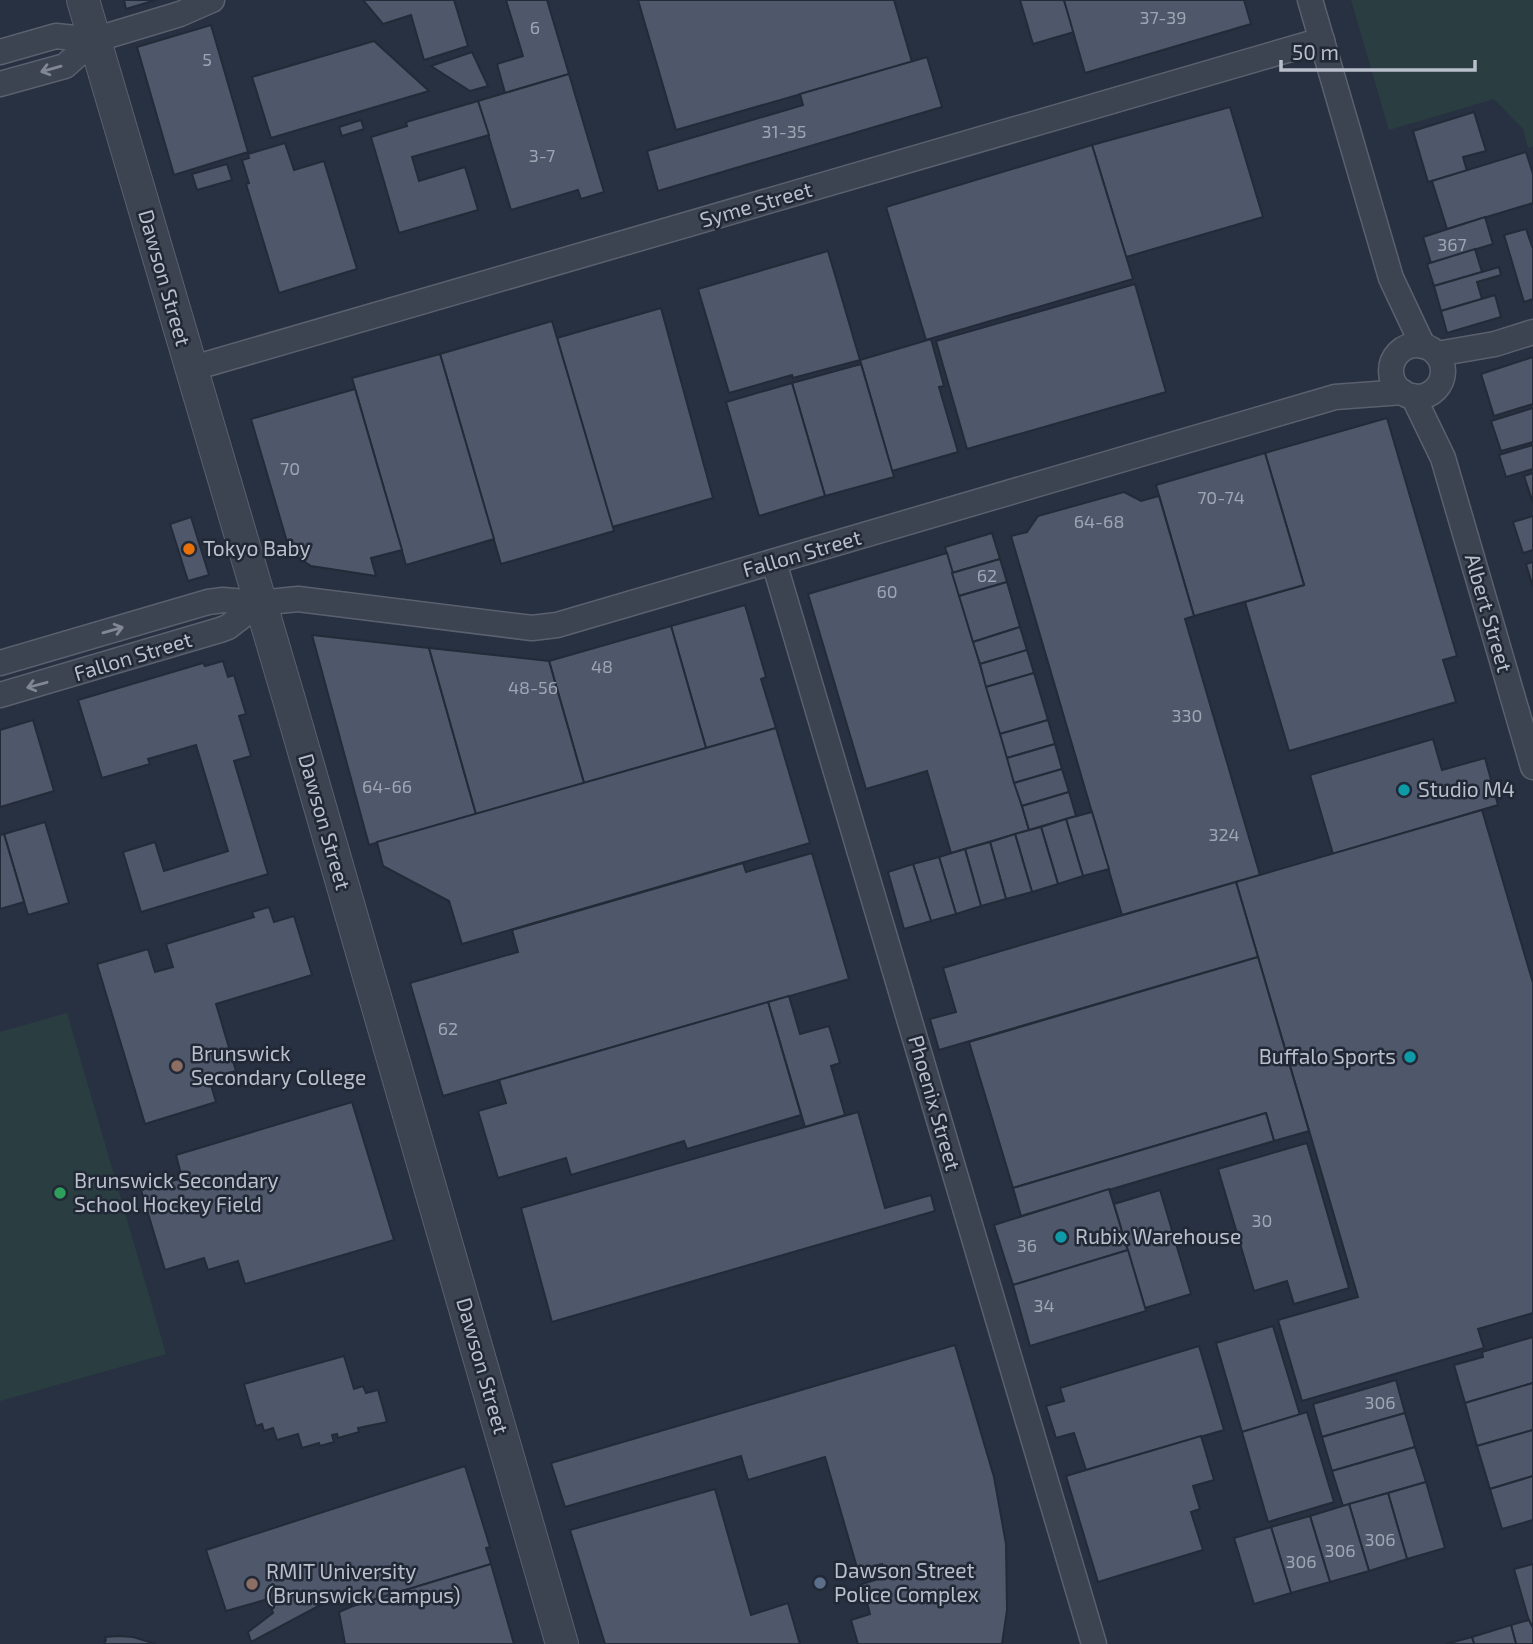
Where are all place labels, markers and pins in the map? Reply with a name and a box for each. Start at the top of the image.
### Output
place label: Tokyo Baby [203,535,311,560]
marker: Tokyo Baby [181,541,197,557]
place label: Studio M4 [1418,776,1515,801]
marker: Studio M4 [1396,782,1412,798]
place label: Brunswick Secondary College [191,1040,366,1089]
place label: Buffalo Sports [1259,1043,1396,1068]
marker: Buffalo Sports [1402,1049,1418,1065]
marker: Brunswick Secondary College [169,1058,185,1074]
place label: Brunswick Secondary School Hockey Field [74,1167,279,1216]
marker: Brunswick Secondary School Hockey Field [52,1185,68,1201]
place label: Rubix Warehouse [1075,1223,1241,1248]
marker: Rubix Warehouse [1053,1229,1069,1245]
place label: Dawson Street Police Complex [834,1557,979,1606]
place label: RMIT University (Brunswick Campus) [266,1558,461,1607]
marker: Dawson Street Police Complex [812,1575,828,1591]
marker: RMIT University (Brunswick Campus) [244,1576,260,1592]

